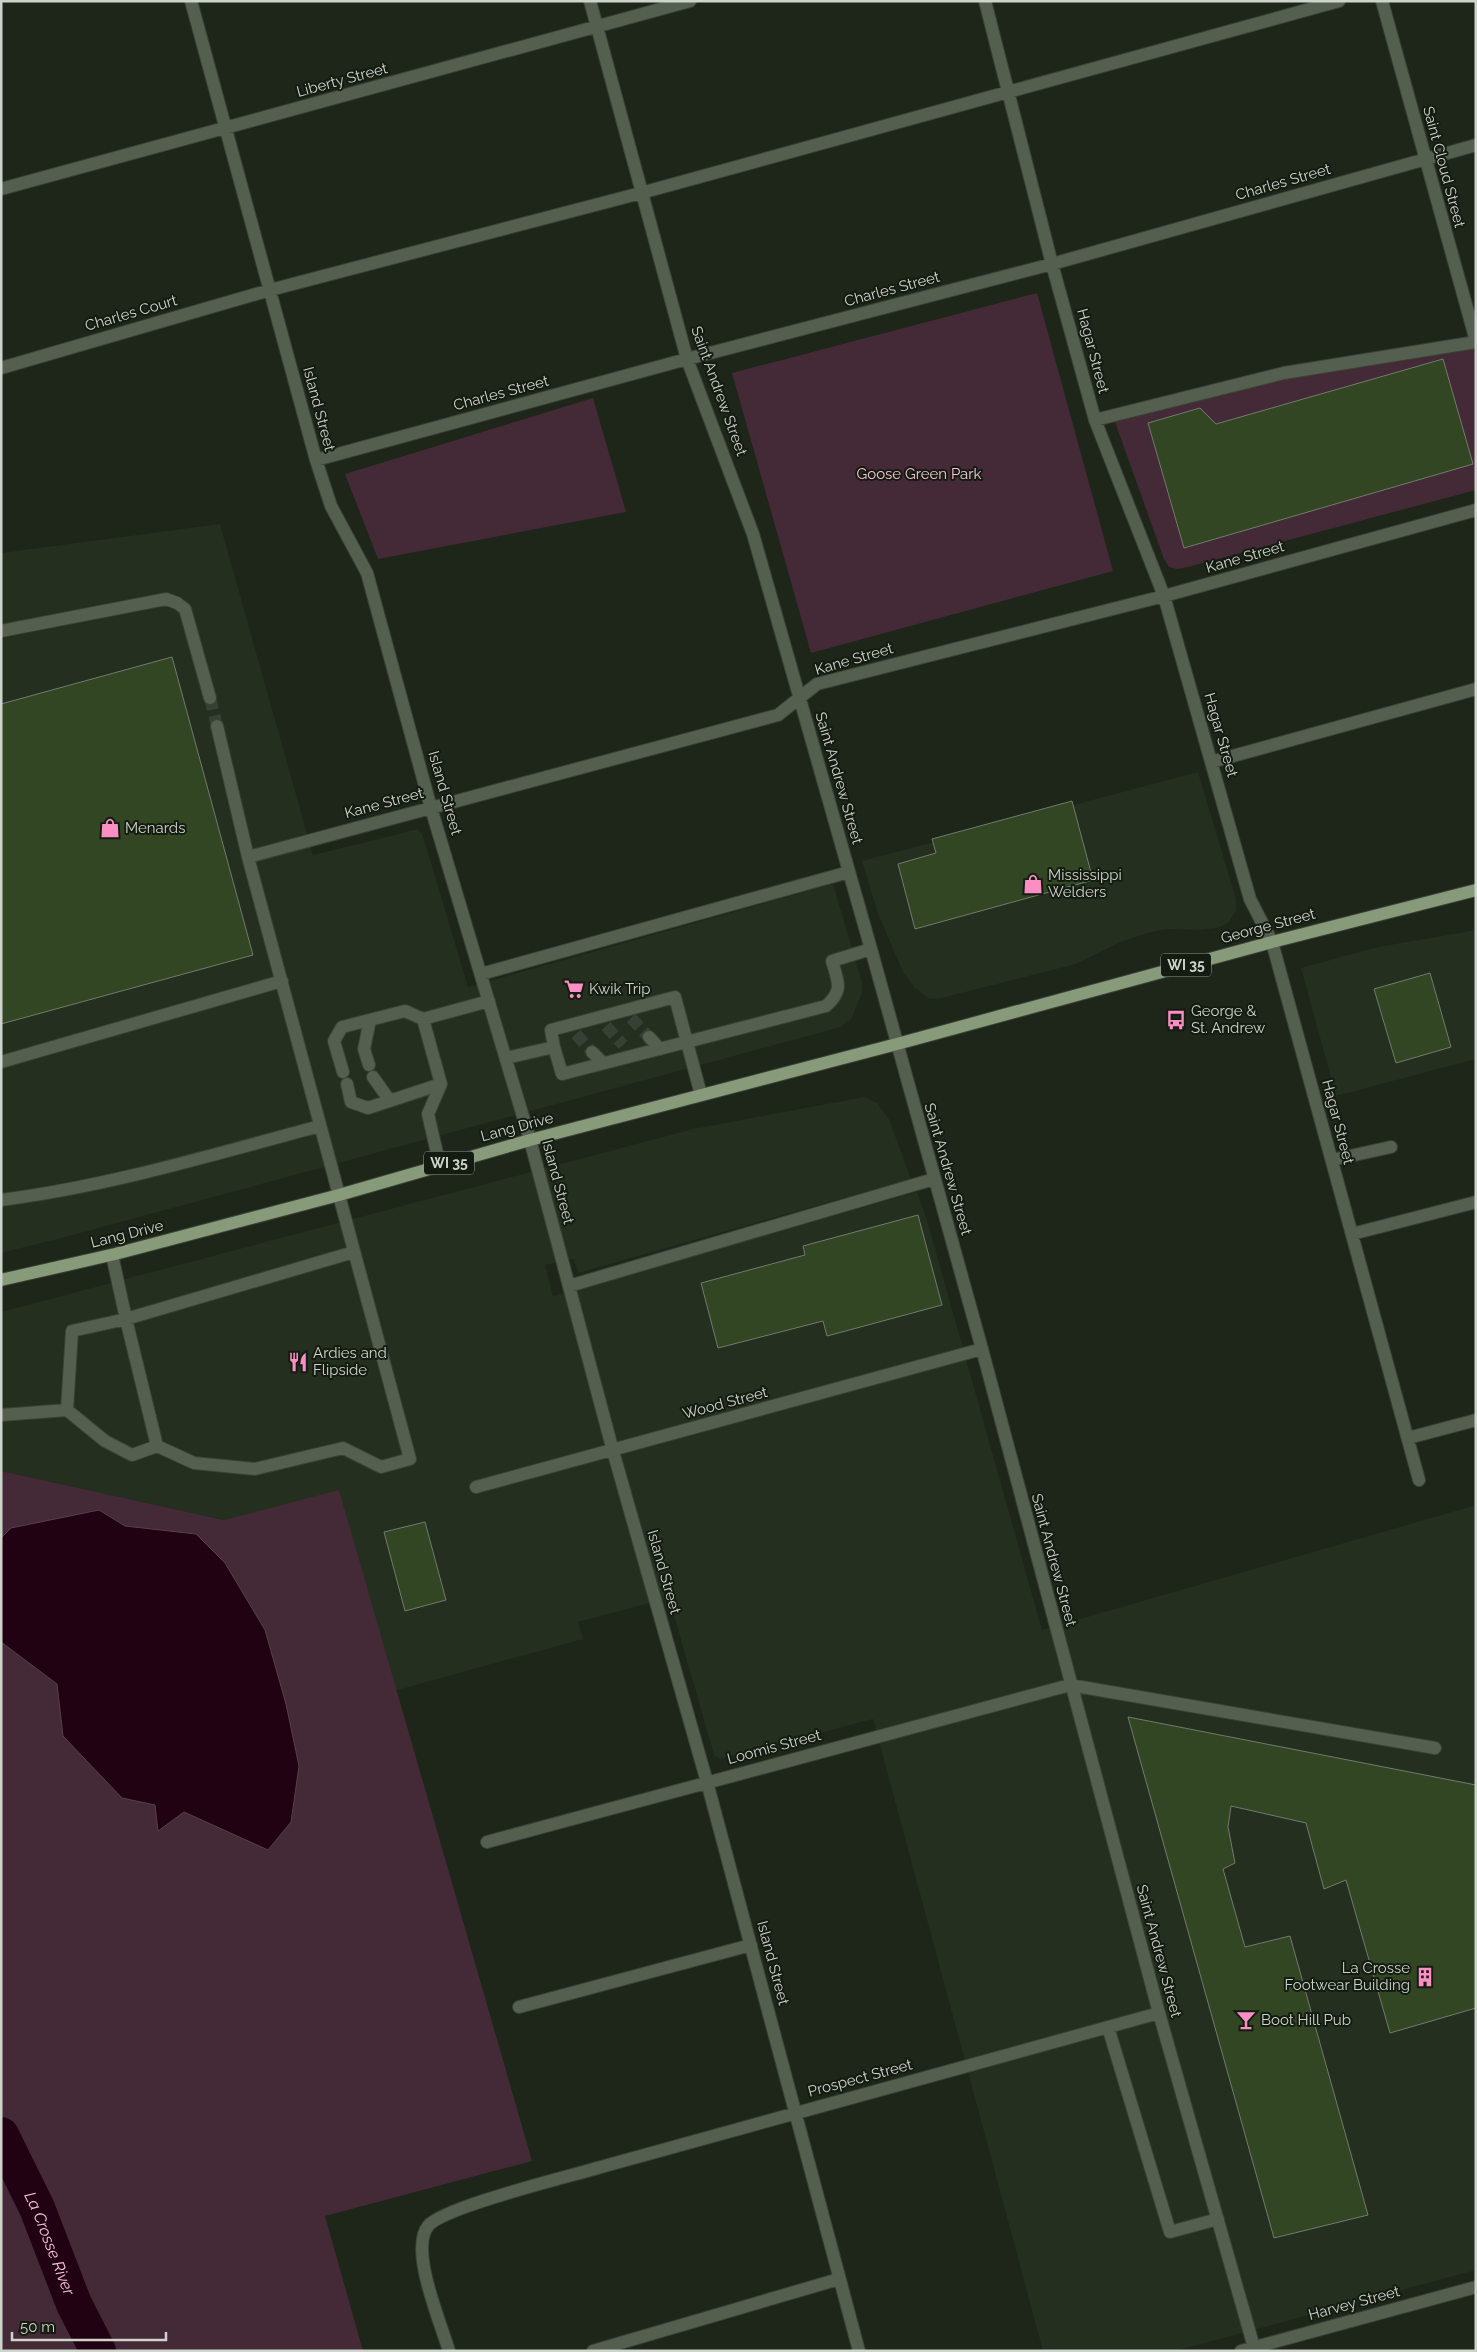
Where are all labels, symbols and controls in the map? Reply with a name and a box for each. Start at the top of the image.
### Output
street label: Liberty Street [295,59,389,101]
street label: Saint Cloud Street [1419,104,1469,230]
street label: Charles Street [1233,160,1333,204]
street label: Charles Street [842,268,942,310]
street label: Charles Court [83,291,179,335]
street label: Hagar Street [1073,307,1113,395]
street label: Saint Andrew Street [687,324,751,458]
street label: Island Street [299,365,339,453]
street label: Charles Street [451,372,551,414]
park label: Goose Green Park [856,465,982,483]
street label: Kane Street [1204,537,1286,577]
street label: Kane Street [813,639,895,679]
street label: Hagar Street [1200,691,1242,779]
street label: Saint Andrew Street [812,710,866,846]
street label: Island Street [424,749,466,837]
street label: Kane Street [343,784,425,822]
shop icon: Menards [99,817,121,839]
place label: Menards [125,819,185,837]
place label: Mississippi Welders [1048,866,1122,901]
shop icon: Mississippi Welders [1022,873,1044,895]
street label: George Street [1219,905,1317,947]
road number: WI 35 [1161,954,1211,976]
supermarket icon: Kwik Trip [563,978,585,1000]
place label: Kwik Trip [589,980,651,998]
place label: George & St. Andrew [1191,1002,1265,1037]
bus stop icon: George & St. Andrew [1165,1009,1187,1031]
street label: Hagar Street [1318,1078,1358,1166]
street label: Saint Andrew Street [921,1101,975,1237]
street label: Lang Drive [479,1109,556,1145]
street label: Island Street [538,1138,578,1226]
road number: WI 35 [424,1152,474,1174]
street label: Lang Drive [89,1216,166,1252]
place label: Ardies and Flipside [313,1344,387,1379]
restaurant icon: Ardies and Flipside [287,1351,309,1373]
street label: Wood Street [681,1383,769,1423]
street label: Saint Andrew Street [1028,1492,1080,1628]
street label: Island Street [643,1528,685,1616]
street label: Loomis Street [725,1726,823,1768]
street label: Saint Andrew Street [1133,1883,1185,2019]
street label: Island Street [753,1919,793,2007]
place label: La Crosse Footwear Building [1284,1959,1410,1994]
building icon: La Crosse Footwear Building [1414,1966,1436,1988]
bar icon: Boot Hill Pub [1235,2009,1257,2031]
place label: Boot Hill Pub [1261,2011,1351,2029]
street label: Prospect Street [806,2055,914,2101]
water label: La Crosse River [21,2188,79,2298]
street label: Harvey Street [1306,2282,1402,2324]
scale bar [12,2310,166,2342]
text: 50 m [20,2318,55,2336]

